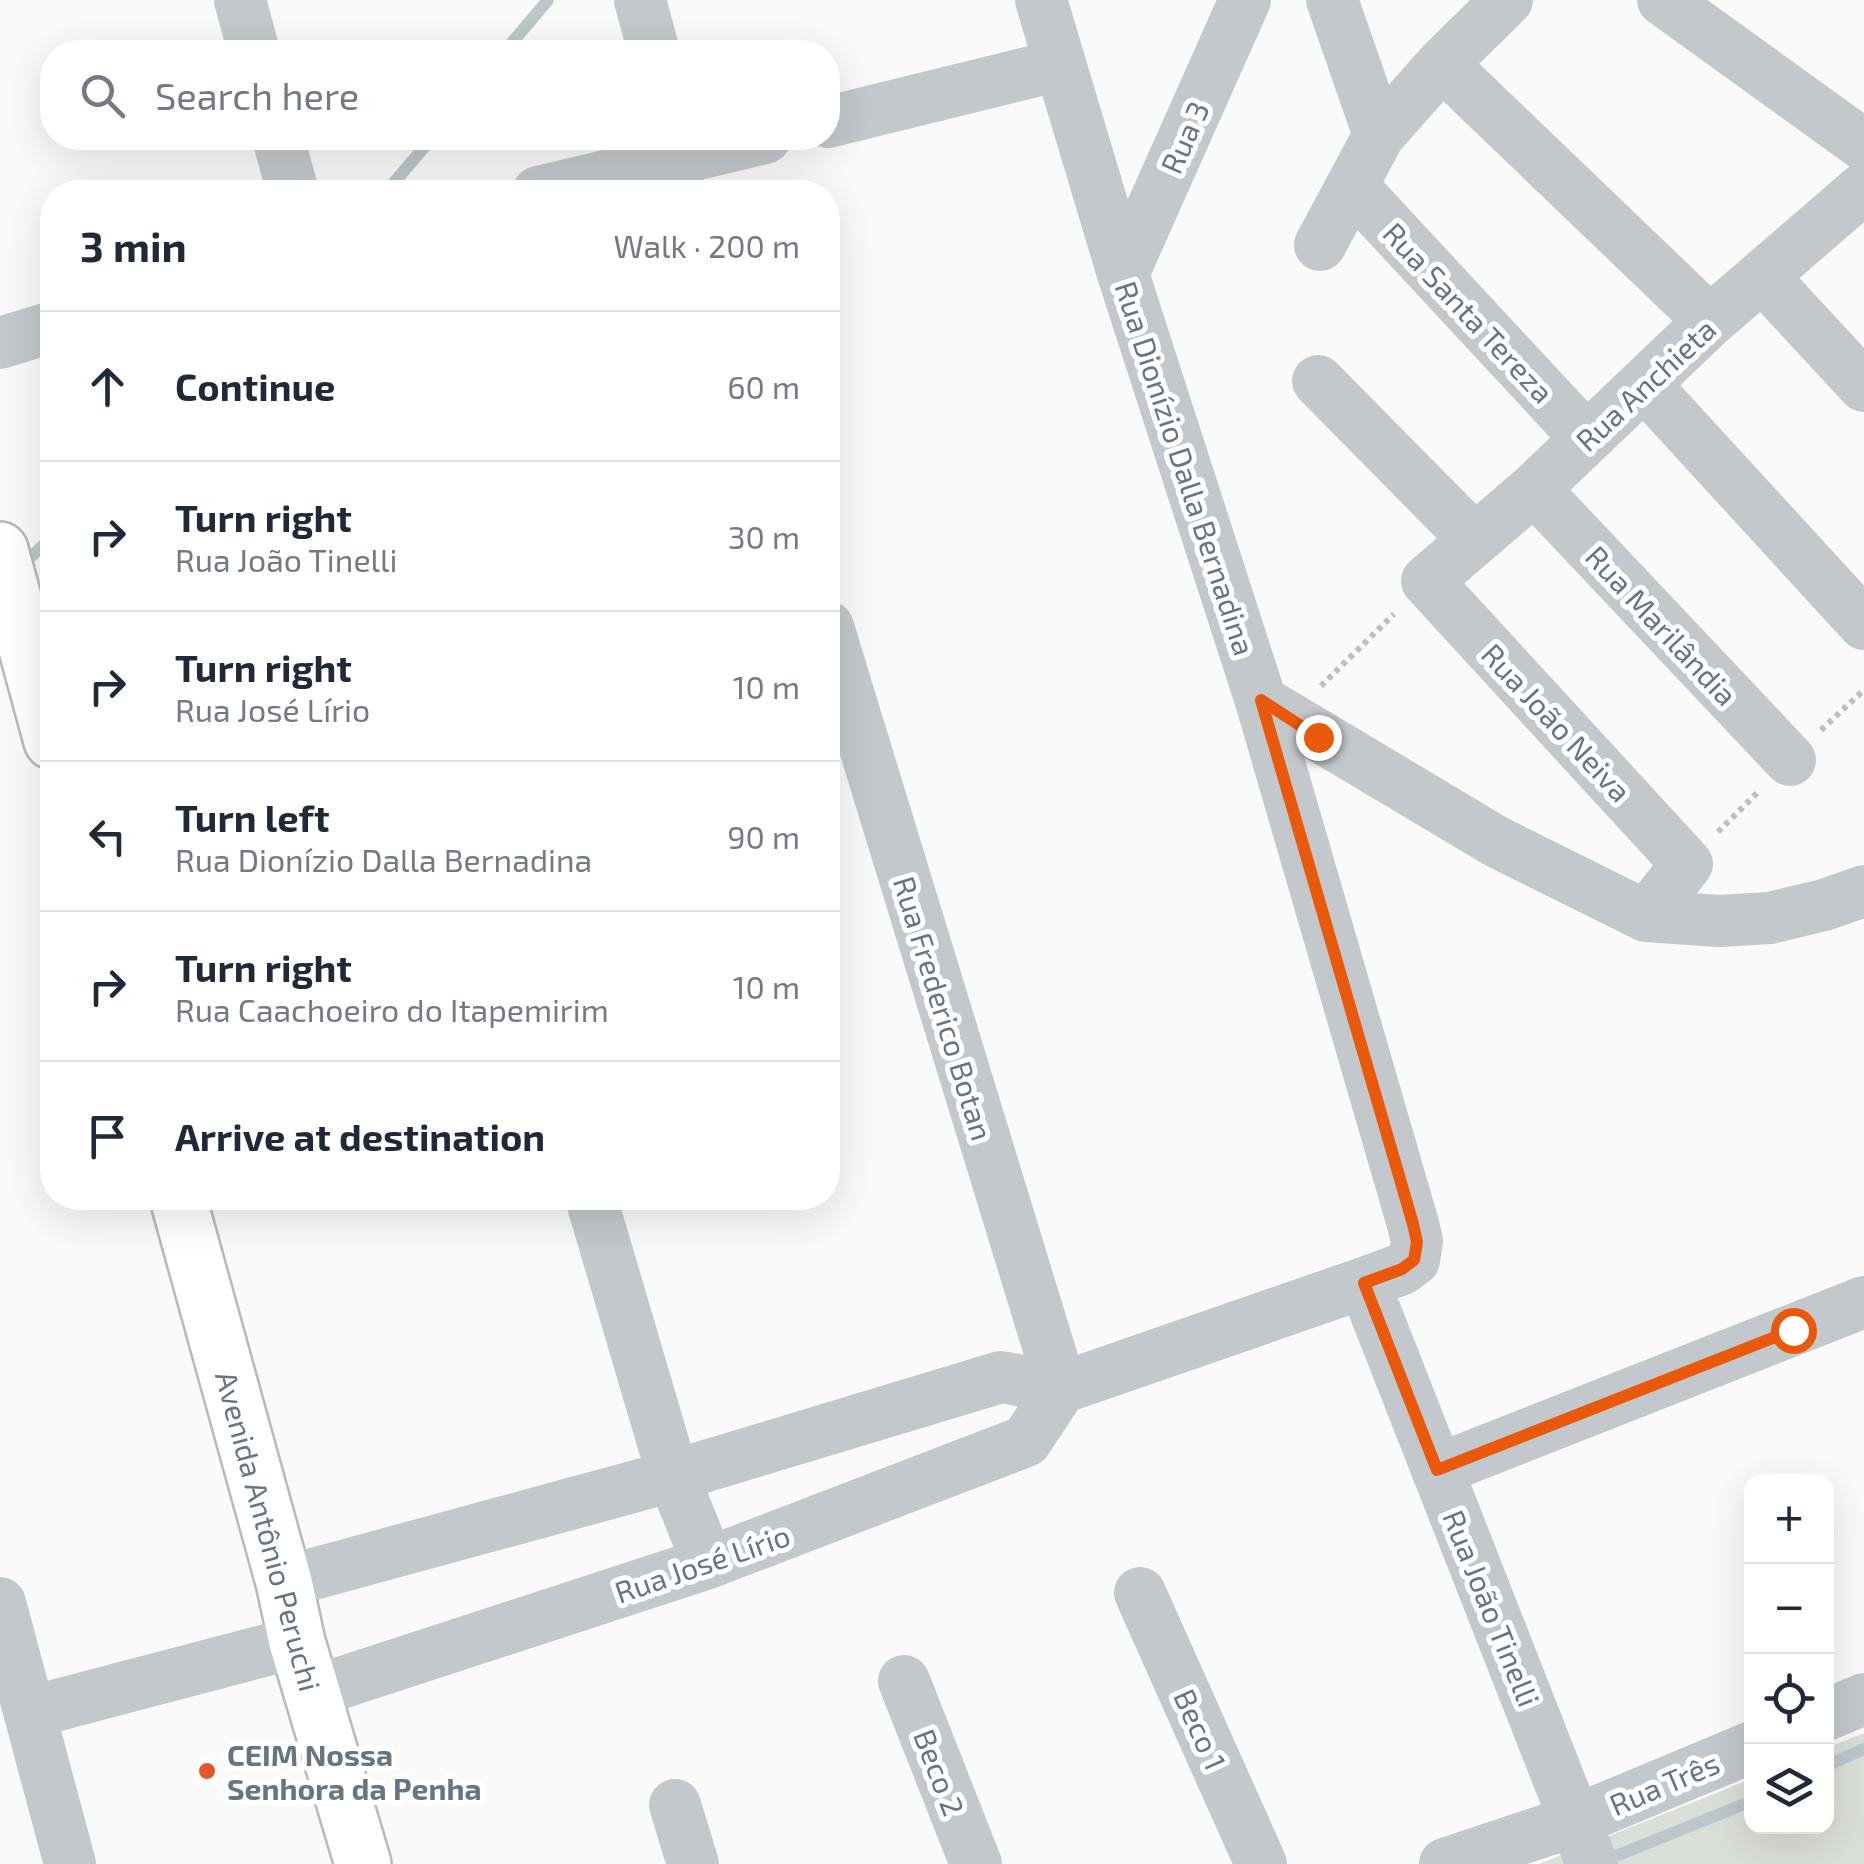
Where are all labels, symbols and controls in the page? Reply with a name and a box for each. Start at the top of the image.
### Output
search box [40,40,840,150]
icon: search [75,68,130,123]
text: Search here [155,72,359,118]
street label: Rua 3 [1152,95,1216,179]
street label: Rua Santa Tereza [1376,214,1562,410]
text: 3 min [80,220,187,270]
text: Walk · 200 m [613,226,800,264]
street label: Rua Dionízio Dalla Bernadina [1108,276,1264,660]
street label: Rua Anchieta [1568,310,1722,458]
icon: ahead [80,359,135,414]
text: Continue [175,363,335,409]
text: 60 m [727,367,800,405]
text: Turn right [175,494,352,540]
icon: right [80,509,135,564]
text: 30 m [728,517,800,555]
street label: Rua Marilândia [1579,538,1745,712]
text: Rua João Tinelli [175,540,398,578]
street label: Rua João Neiva [1475,636,1639,808]
text: Turn right [175,644,352,690]
icon: right [80,659,135,714]
text: 10 m [733,667,800,705]
text: Rua José Lírio [175,690,370,728]
route end [1296,715,1342,761]
text: Turn left [175,794,330,840]
icon: left [80,809,135,864]
text: 90 m [727,817,800,855]
text: Rua Dionízio Dalla Bernadina [175,840,592,878]
street label: Rua Frederico Botan [887,872,1001,1144]
text: Turn right [175,944,352,990]
icon: right [80,959,135,1014]
text: 10 m [733,967,800,1005]
text: Rua Caachoeiro do Itapemirim [175,990,609,1028]
icon: arrive [80,1109,135,1164]
text: Arrive at destination [175,1113,545,1159]
route start [1771,1308,1817,1354]
street label: Avenida Antônio Peruchi [209,1367,329,1695]
map controls [1744,1474,1834,1834]
button: + [1744,1474,1834,1564]
street label: Rua João Tinelli [1436,1505,1548,1711]
street label: Rua José Lírio [610,1516,794,1610]
button: − [1744,1564,1834,1654]
button: locate [1744,1654,1834,1744]
street label: Beco 1 [1167,1683,1235,1775]
street label: Beco 2 [907,1724,973,1820]
place label: CEIM Nossa Senhora da Penha [227,1736,482,1806]
street label: Rua Três [1604,1744,1724,1822]
button: layers [1744,1744,1834,1834]
marker: CEIM Nossa Senhora da Penha [196,1760,218,1782]

